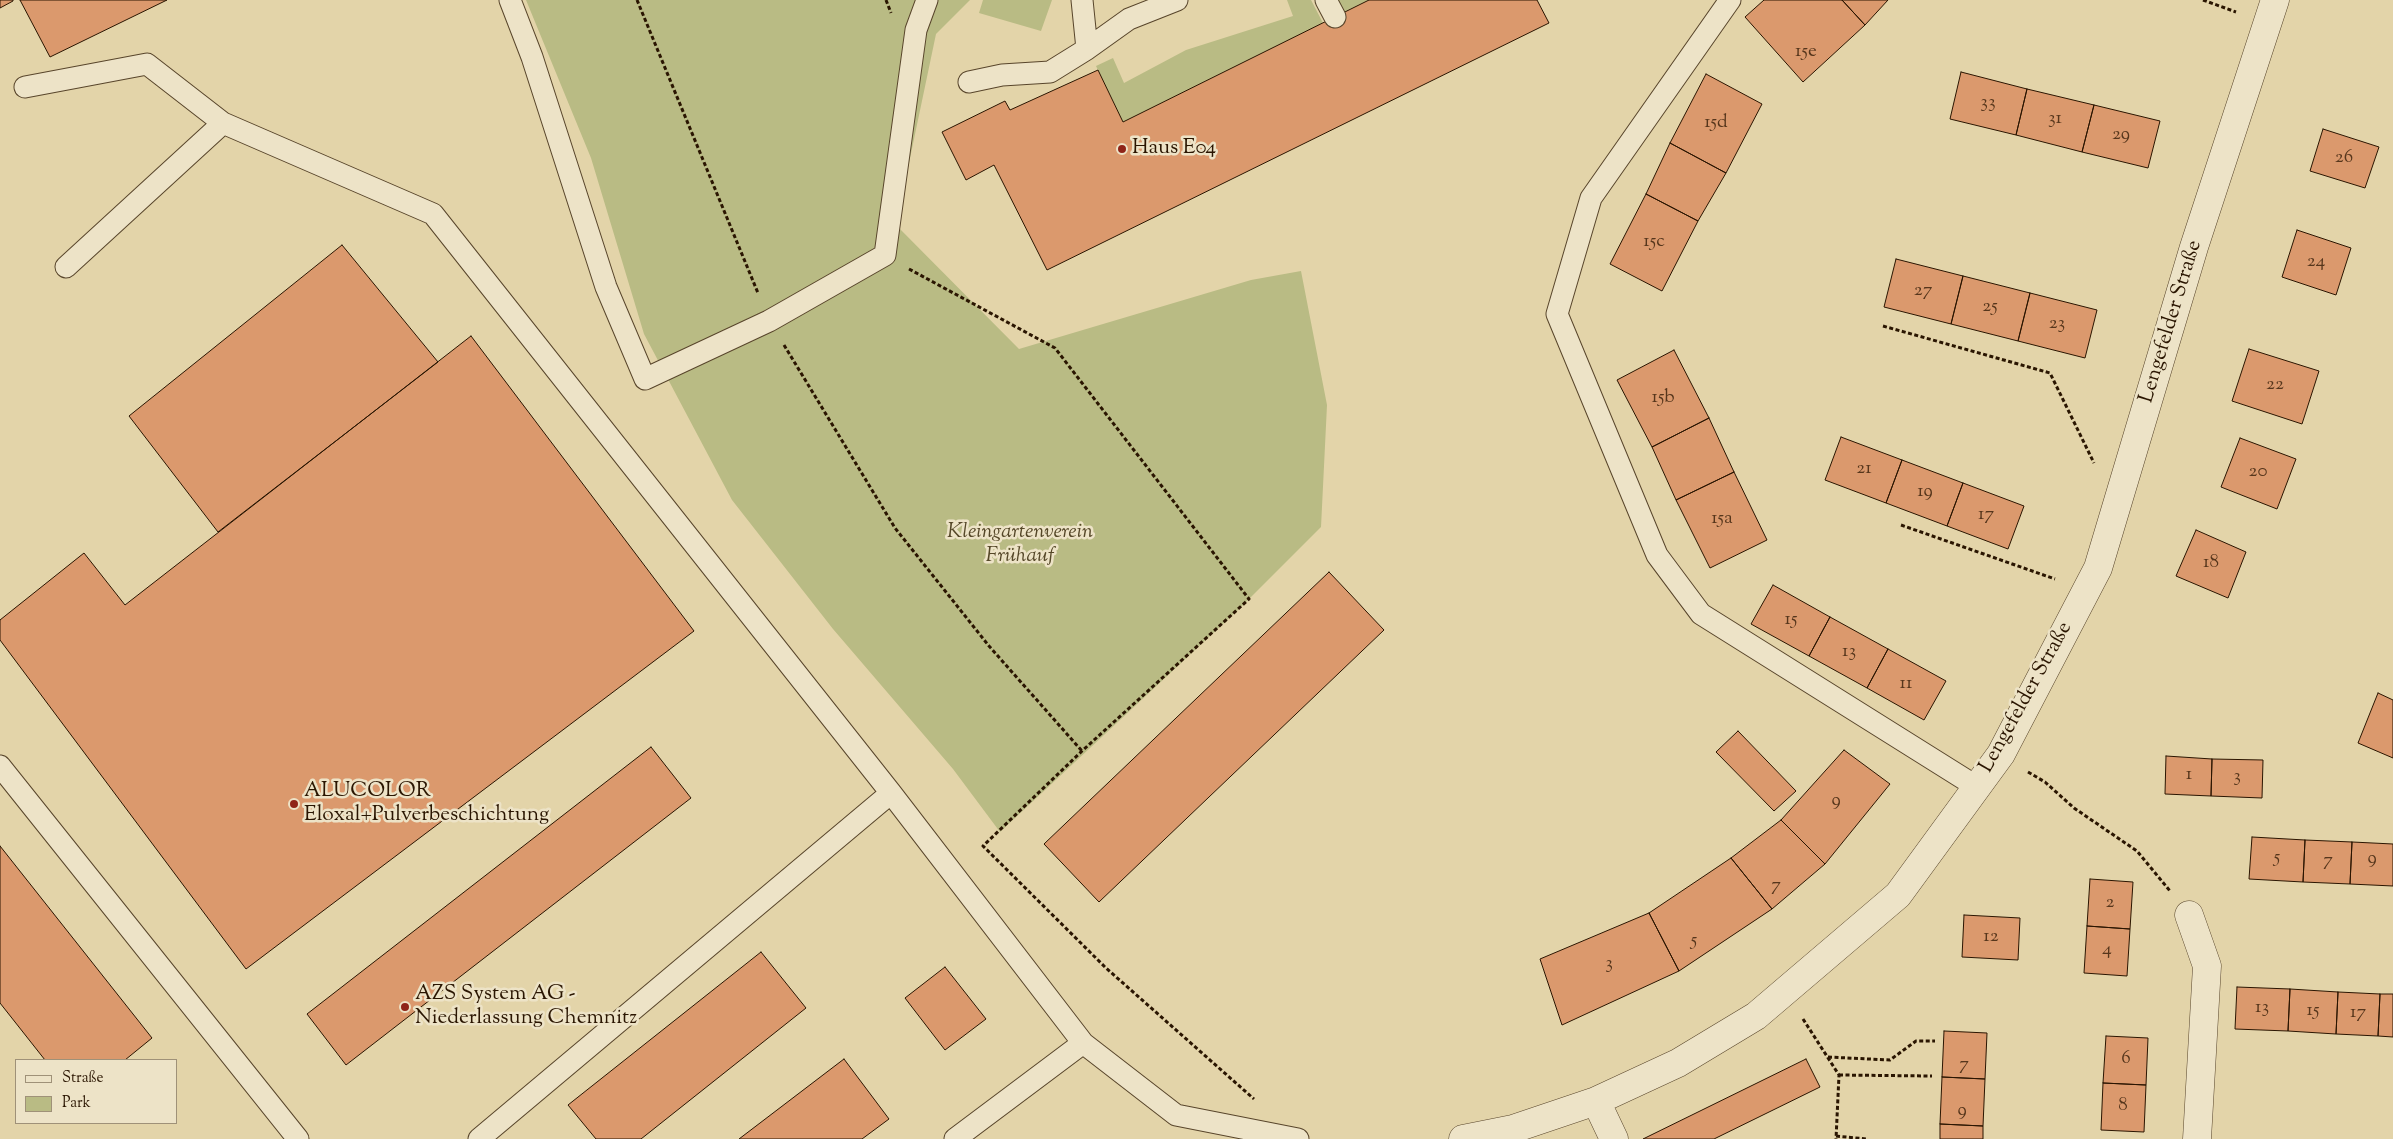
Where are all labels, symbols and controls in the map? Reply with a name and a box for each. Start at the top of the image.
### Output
house number: 15e [1795,42,1817,64]
house number: 33 [1980,93,1996,115]
house number: 31 [2048,109,2062,131]
house number: 15d [1704,113,1728,135]
house number: 29 [2112,125,2130,147]
place label: Haus E04 [1132,136,1216,162]
marker: Haus E04 [1116,143,1128,155]
house number: 26 [2335,148,2353,170]
house number: 15c [1643,232,1665,254]
street label: Lengefelder Straße [2135,238,2209,406]
house number: 24 [2307,252,2325,274]
house number: 27 [1914,281,1932,303]
house number: 25 [1982,297,1998,319]
house number: 23 [2049,314,2065,336]
house number: 22 [2266,375,2284,397]
house number: 15b [1651,388,1675,410]
house number: 21 [1856,459,1872,481]
house number: 20 [2249,462,2267,484]
house number: 19 [1917,482,1933,504]
house number: 17 [1978,505,1994,527]
house number: 15a [1711,509,1733,531]
park label: Kleingartenverein Frühauf [947,520,1093,570]
house number: 18 [2203,553,2219,575]
house number: 15 [1785,610,1797,632]
street label: Lengefelder Straße [1975,618,2079,778]
house number: 13 [1842,642,1856,664]
house number: 11 [1900,674,1912,696]
house number: 1 [2186,765,2192,787]
house number: 3 [2233,767,2241,789]
place label: ALUCOLOR Eloxal+Pulverbeschichtung [304,779,549,829]
house number: 9 [1831,791,1841,813]
marker: ALUCOLOR Eloxal+Pulverbeschichtung [288,798,300,810]
house number: 5 [2274,848,2280,870]
house number: 9 [2367,849,2377,871]
house number: 7 [2323,851,2333,873]
house number: 7 [1771,876,1781,898]
house number: 2 [2106,893,2114,915]
house number: 12 [1983,927,1999,949]
house number: 5 [1691,931,1697,953]
house number: 4 [2102,940,2112,962]
house number: 3 [1605,954,1613,976]
place label: AZS System AG - Niederlassung Chemnitz [415,982,637,1032]
house number: 13 [2255,998,2269,1020]
marker: AZS System AG - Niederlassung Chemnitz [399,1001,411,1013]
house number: 15 [2307,1001,2319,1023]
house number: 17 [2350,1003,2366,1025]
house number: 6 [2121,1049,2131,1071]
house number: 7 [1959,1055,1969,1077]
legend [15,1059,178,1124]
text: Straße [62,1068,104,1089]
text: Park [62,1093,91,1114]
house number: 8 [2118,1096,2128,1118]
house number: 9 [1957,1101,1967,1123]

